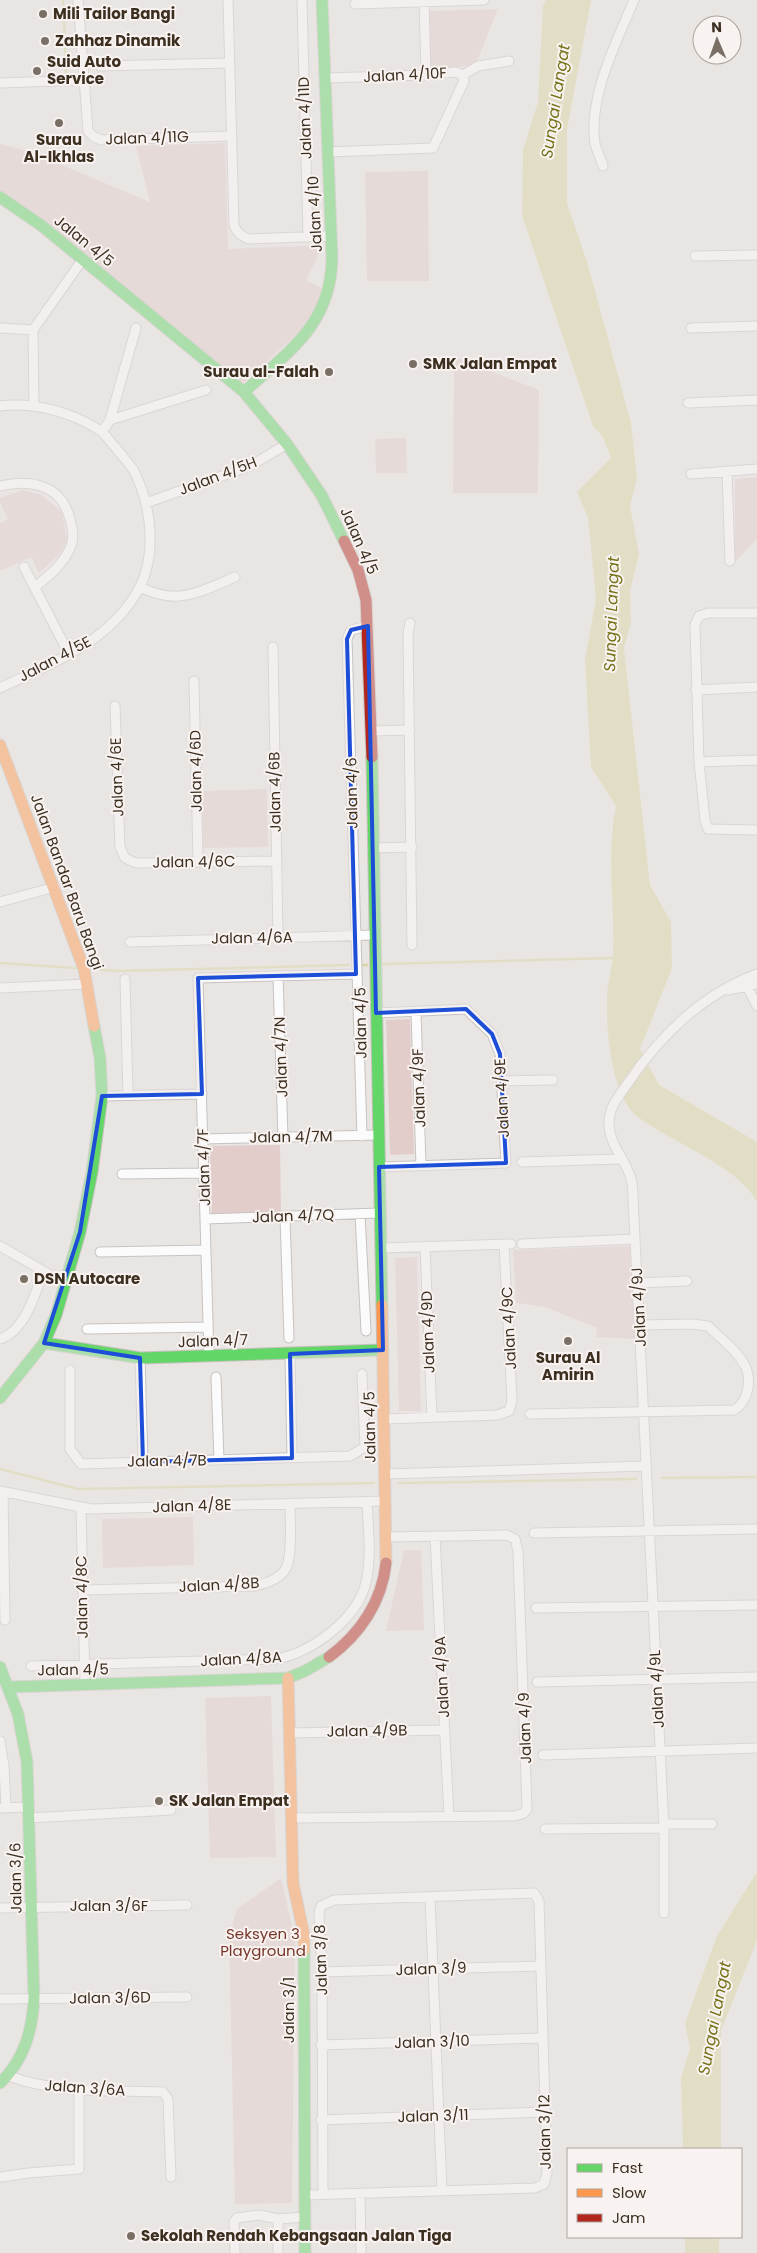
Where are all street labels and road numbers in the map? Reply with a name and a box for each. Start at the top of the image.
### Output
street label: Jalan 4/10F [363,62,448,87]
street label: Jalan 4/11D [293,77,316,160]
street label: Jalan 4/11G [105,126,189,149]
street label: Jalan 4/10 [302,175,327,253]
street label: Jalan 4/5 [50,210,119,271]
street label: Jalan 4/5H [176,451,260,500]
street label: Jalan 4/5 [335,504,384,578]
street label: Jalan 4/5E [15,631,95,686]
street label: Jalan 4/6D [184,730,207,812]
street label: Jalan 4/6E [105,737,128,817]
street label: Jalan 4/6B [263,751,286,833]
street label: Jalan 4/6 [340,757,363,829]
street label: Jalan Bandar Baru Bangi [26,791,109,973]
street label: Jalan 4/6C [152,850,236,873]
street label: Jalan 4/6A [211,926,293,949]
street label: Jalan 4/5 [349,987,372,1059]
street label: Jalan 4/7N [269,1016,292,1098]
street label: Jalan 4/9F [407,1048,430,1128]
street label: Jalan 4/9E [489,1058,514,1138]
street label: Jalan 4/7M [249,1125,333,1148]
street label: Jalan 4/7F [192,1127,215,1206]
street label: Jalan 4/7Q [252,1204,335,1227]
street label: Jalan 4/9J [626,1267,651,1347]
street label: Jalan 4/9C [496,1286,521,1370]
street label: Jalan 4/9D [416,1291,439,1373]
street label: Jalan 4/7 [177,1329,248,1352]
street label: Jalan 4/5 [358,1391,381,1463]
street label: Jalan 4/7B [127,1449,207,1472]
street label: Jalan 4/8E [152,1494,232,1517]
street label: Jalan 4/8C [70,1555,93,1639]
street label: Jalan 4/8B [178,1572,260,1597]
street label: Jalan 4/9A [429,1636,454,1718]
street label: Jalan 4/8A [200,1646,282,1671]
street label: Jalan 4/9L [644,1649,669,1729]
street label: Jalan 4/5 [37,1658,109,1681]
street label: Jalan 4/9 [513,1692,536,1764]
street label: Jalan 4/9B [326,1719,408,1742]
street label: Jalan 3/6 [4,1842,27,1914]
street label: Jalan 3/6F [70,1895,149,1916]
street label: Jalan 3/8 [309,1924,332,1996]
street label: Jalan 3/9 [395,1957,467,1980]
street label: Jalan 3/1 [278,1977,299,2043]
street label: Jalan 3/6D [69,1986,151,2009]
street label: Jalan 3/10 [394,2030,470,2053]
street label: Jalan 3/6A [44,2074,126,2101]
street label: Jalan 3/12 [533,2094,556,2170]
street label: Jalan 3/11 [397,2104,469,2127]

